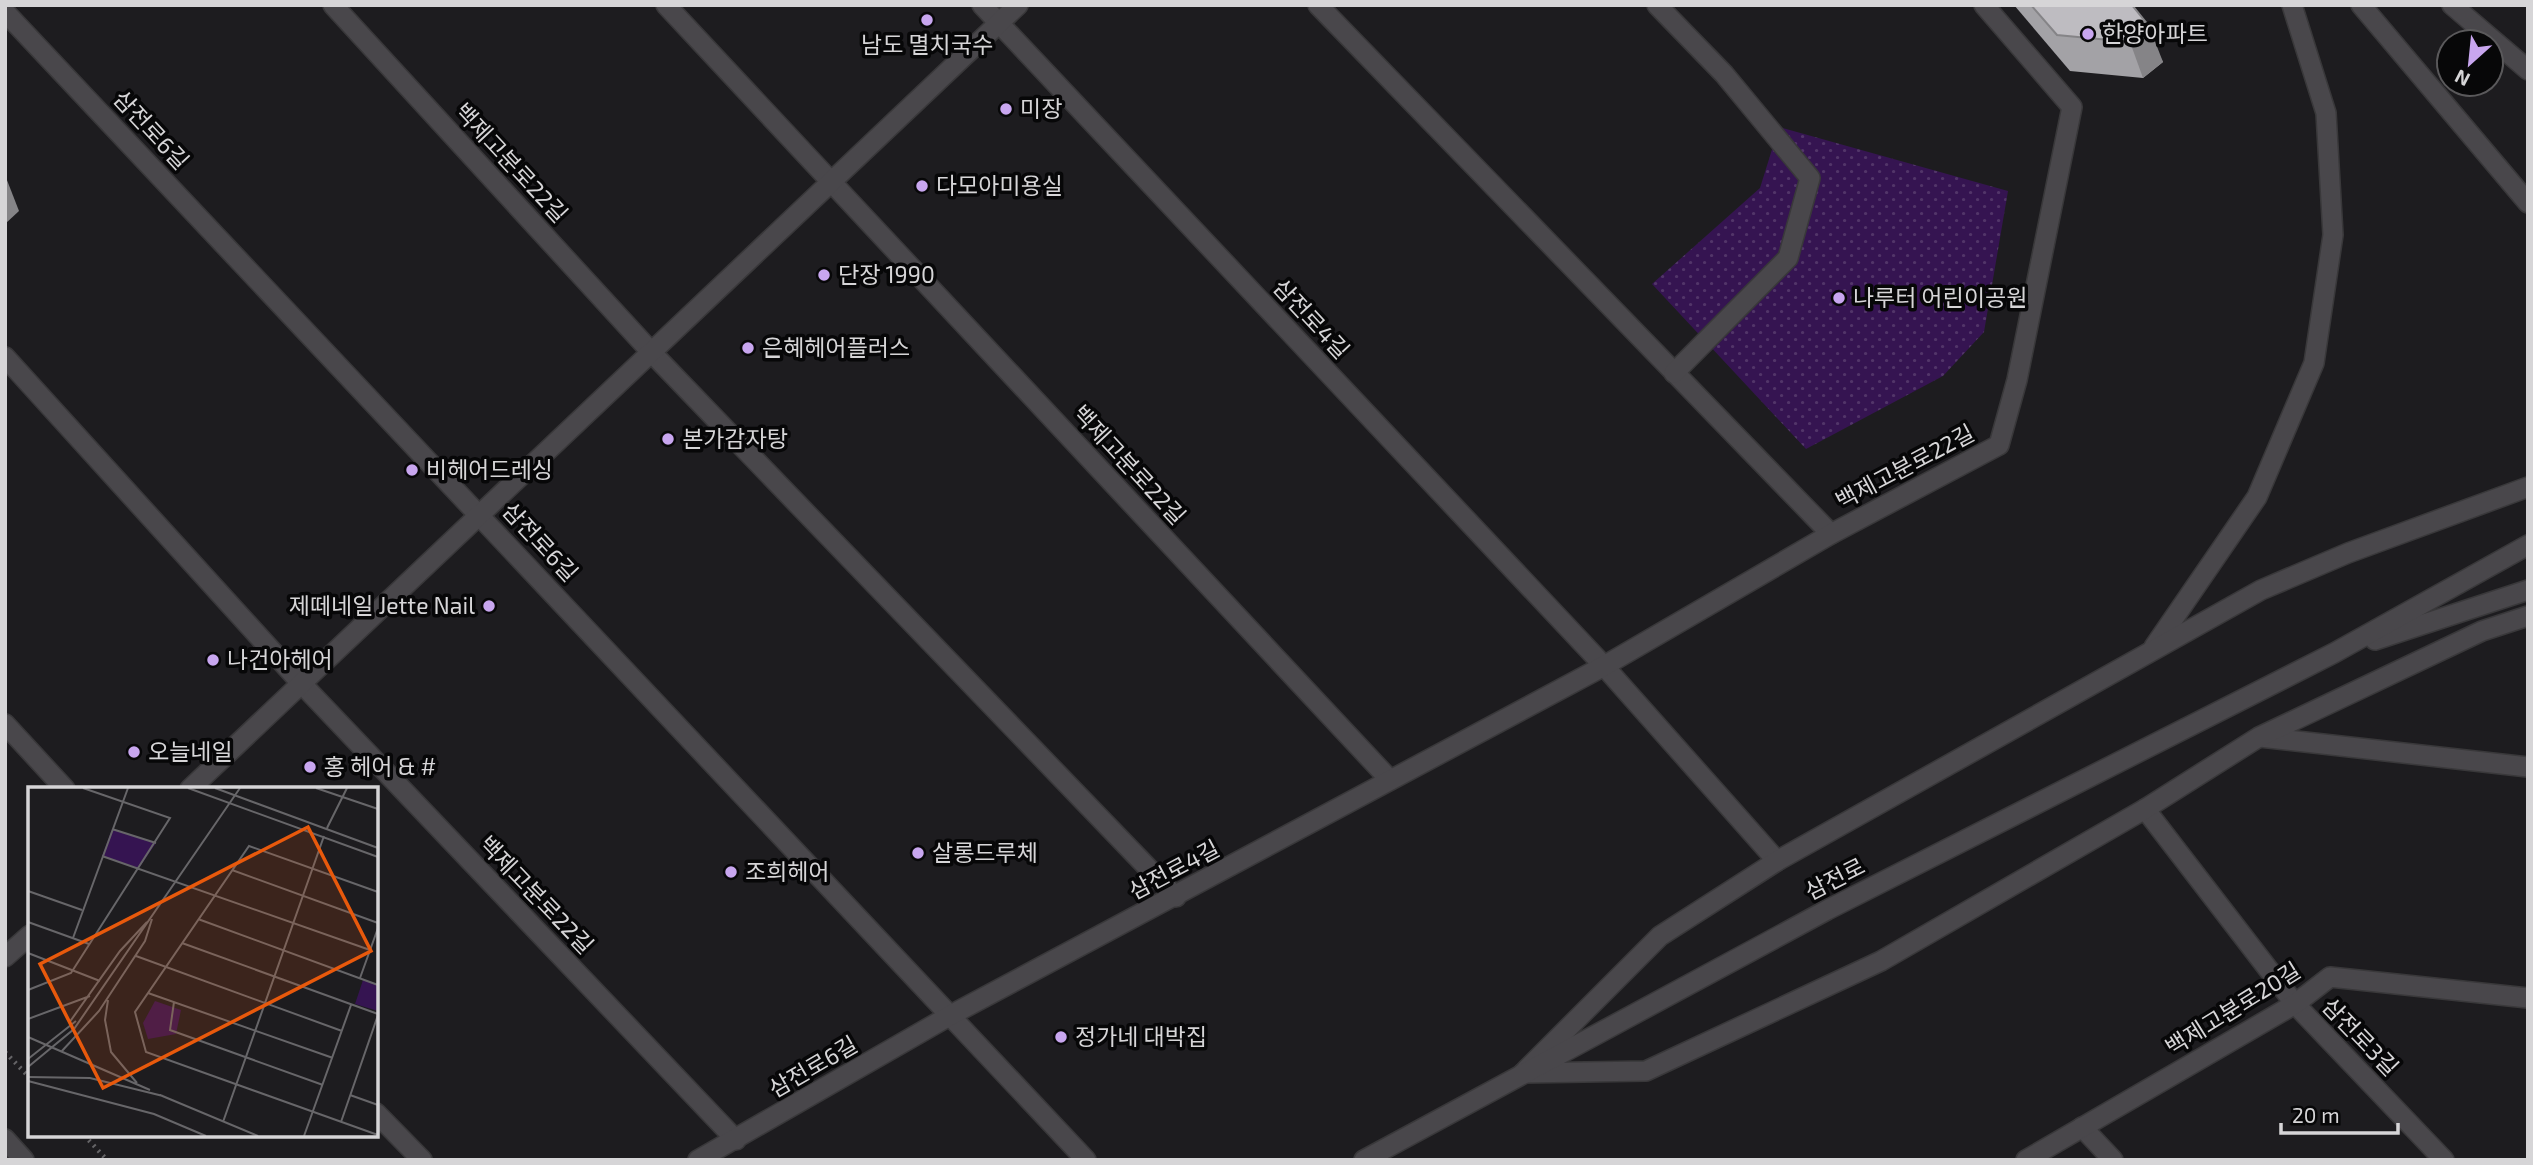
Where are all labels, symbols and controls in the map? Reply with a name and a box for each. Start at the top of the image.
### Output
marker: 남도 멸치국수 [919,12,935,28]
place label: 한양아파트 [2102,19,2208,47]
marker: 한양아파트 [2080,26,2096,42]
north arrow [2435,28,2505,98]
place label: 남도 멸치국수 [861,30,993,58]
text: N [2451,65,2473,92]
street label: 삼전로6길 [108,84,195,175]
place label: 미장 [1020,94,1062,122]
street label: 백제고분로22길 [449,97,574,228]
marker: 미장 [998,101,1014,117]
place label: 다모아미용실 [936,171,1063,199]
marker: 다모아미용실 [914,178,930,194]
place label: 단장 1990 [838,260,935,288]
marker: 단장 1990 [816,267,832,283]
street label: 삼전로4길 [1268,273,1356,364]
place label: 나루터 어린이공원 [1853,283,2027,311]
marker: 나루터 어린이공원 [1831,290,1847,306]
place label: 은혜헤어플러스 [762,333,910,361]
marker: 은혜헤어플러스 [740,340,756,356]
street label: 백제고분로22길 [1067,399,1192,530]
street label: 백제고분로22길 [1830,418,1979,514]
place label: 본가감자탕 [682,424,788,452]
marker: 본가감자탕 [660,431,676,447]
place label: 비헤어드레싱 [426,455,553,483]
marker: 비헤어드레싱 [404,462,420,478]
street label: 삼전로6길 [497,496,584,587]
place label: 제떼네일 Jette Nail [289,591,475,619]
marker: 제떼네일 Jette Nail [481,598,497,614]
place label: 나건아헤어 [227,645,333,673]
marker: 나건아헤어 [205,652,221,668]
place label: 오늘네일 [148,737,233,765]
marker: 오늘네일 [126,744,142,760]
place label: 홍 헤어 & # [324,752,436,780]
marker: 홍 헤어 & # [302,759,318,775]
inset map [28,787,378,1137]
street label: 백제고분로22길 [474,830,600,959]
street label: 삼전로4길 [1123,834,1224,905]
place label: 살롱드루체 [932,838,1038,866]
marker: 살롱드루체 [910,845,926,861]
street label: 삼전로 [1800,851,1869,905]
place label: 조희헤어 [745,857,830,885]
marker: 조희헤어 [723,864,739,880]
street label: 백제고분로20길 [2160,956,2305,1061]
street label: 삼전로3길 [2317,992,2405,1081]
place label: 정가네 대박집 [1075,1022,1207,1050]
marker: 정가네 대박집 [1053,1029,1069,1045]
street label: 삼전로6길 [763,1030,862,1103]
scale bar [2281,1092,2398,1136]
text: 20 m [2292,1102,2340,1127]

